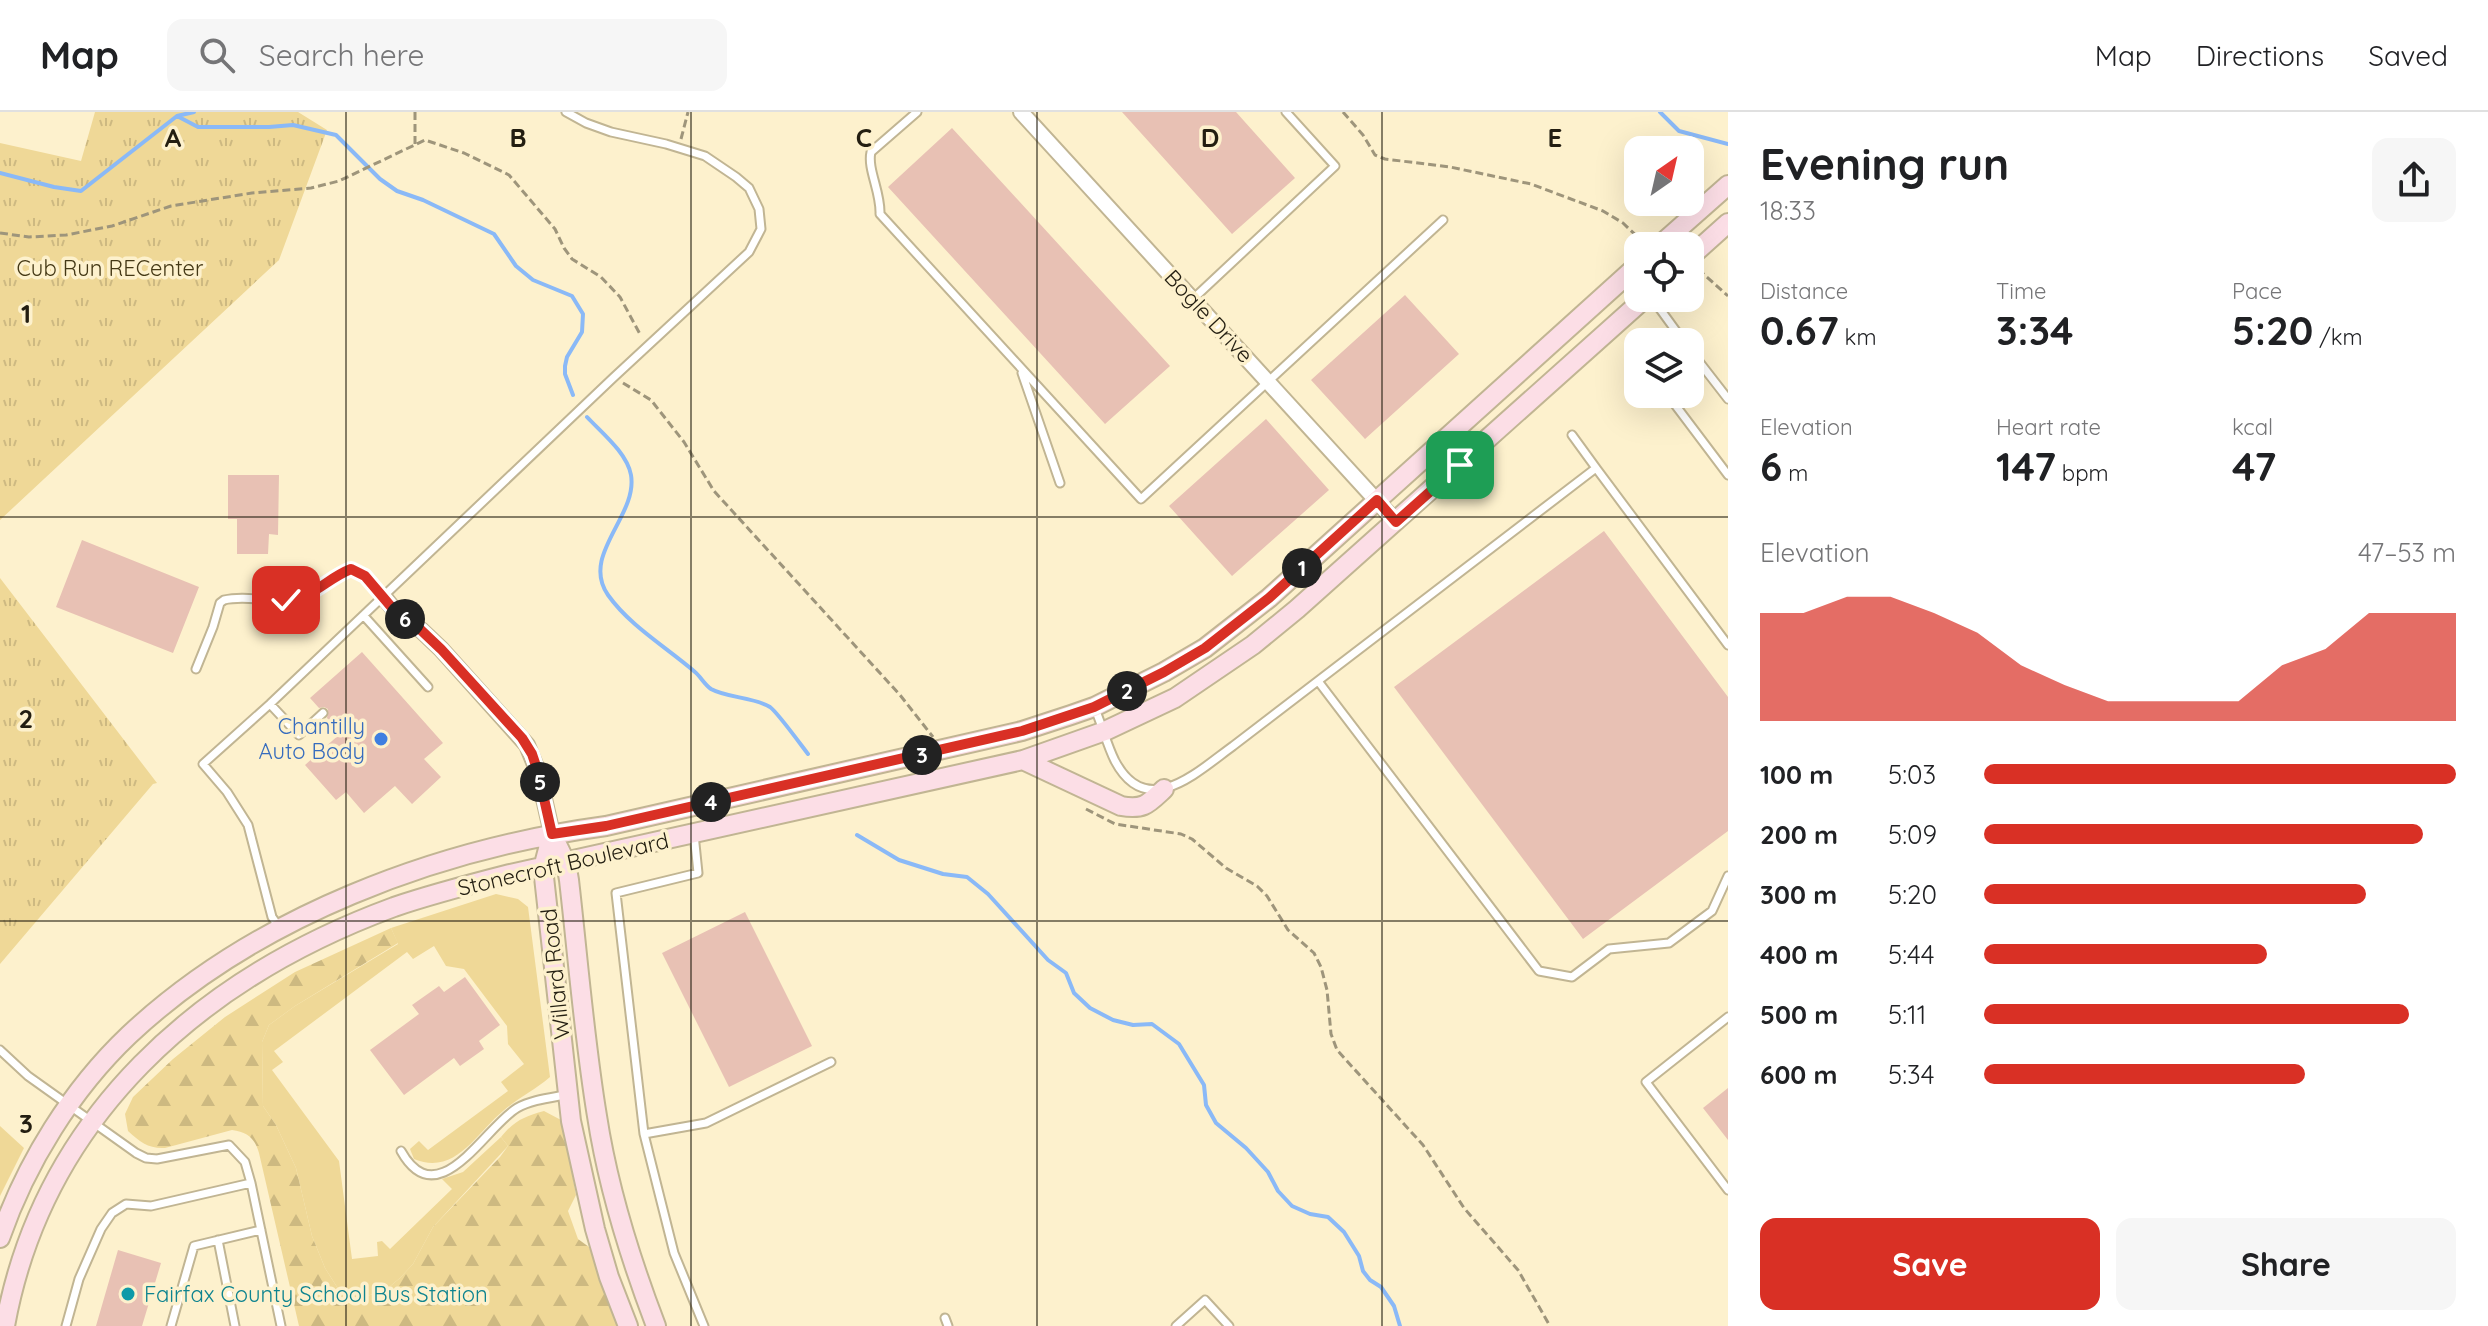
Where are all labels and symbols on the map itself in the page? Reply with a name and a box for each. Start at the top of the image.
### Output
text: A [165,121,182,154]
text: B [509,121,527,154]
text: C [856,121,872,154]
text: D [1201,121,1219,154]
text: E [1548,121,1562,154]
north arrow [1624,136,1704,216]
park label: Cub Run RECenter [17,254,204,282]
street label: Bogle Drive [1159,263,1259,369]
text: 1 [21,297,31,330]
pin [1426,431,1494,499]
pin: 1 [1282,548,1322,588]
pin [252,566,320,634]
pin: 6 [385,599,425,639]
pin: 2 [1107,671,1147,711]
text: 2 [19,702,33,735]
place label: Chantilly Auto Body [258,712,365,765]
marker: Chantilly Auto Body [372,730,390,748]
pin: 3 [902,735,942,775]
pin: 5 [520,762,560,802]
pin: 4 [691,782,731,822]
street label: Stonecroft Boulevard [455,826,671,902]
street label: Willard Road [534,907,576,1041]
text: 3 [19,1107,33,1140]
place label: Fairfax County School Bus Station [144,1280,488,1308]
marker: Fairfax County School Bus Station [119,1285,137,1303]

